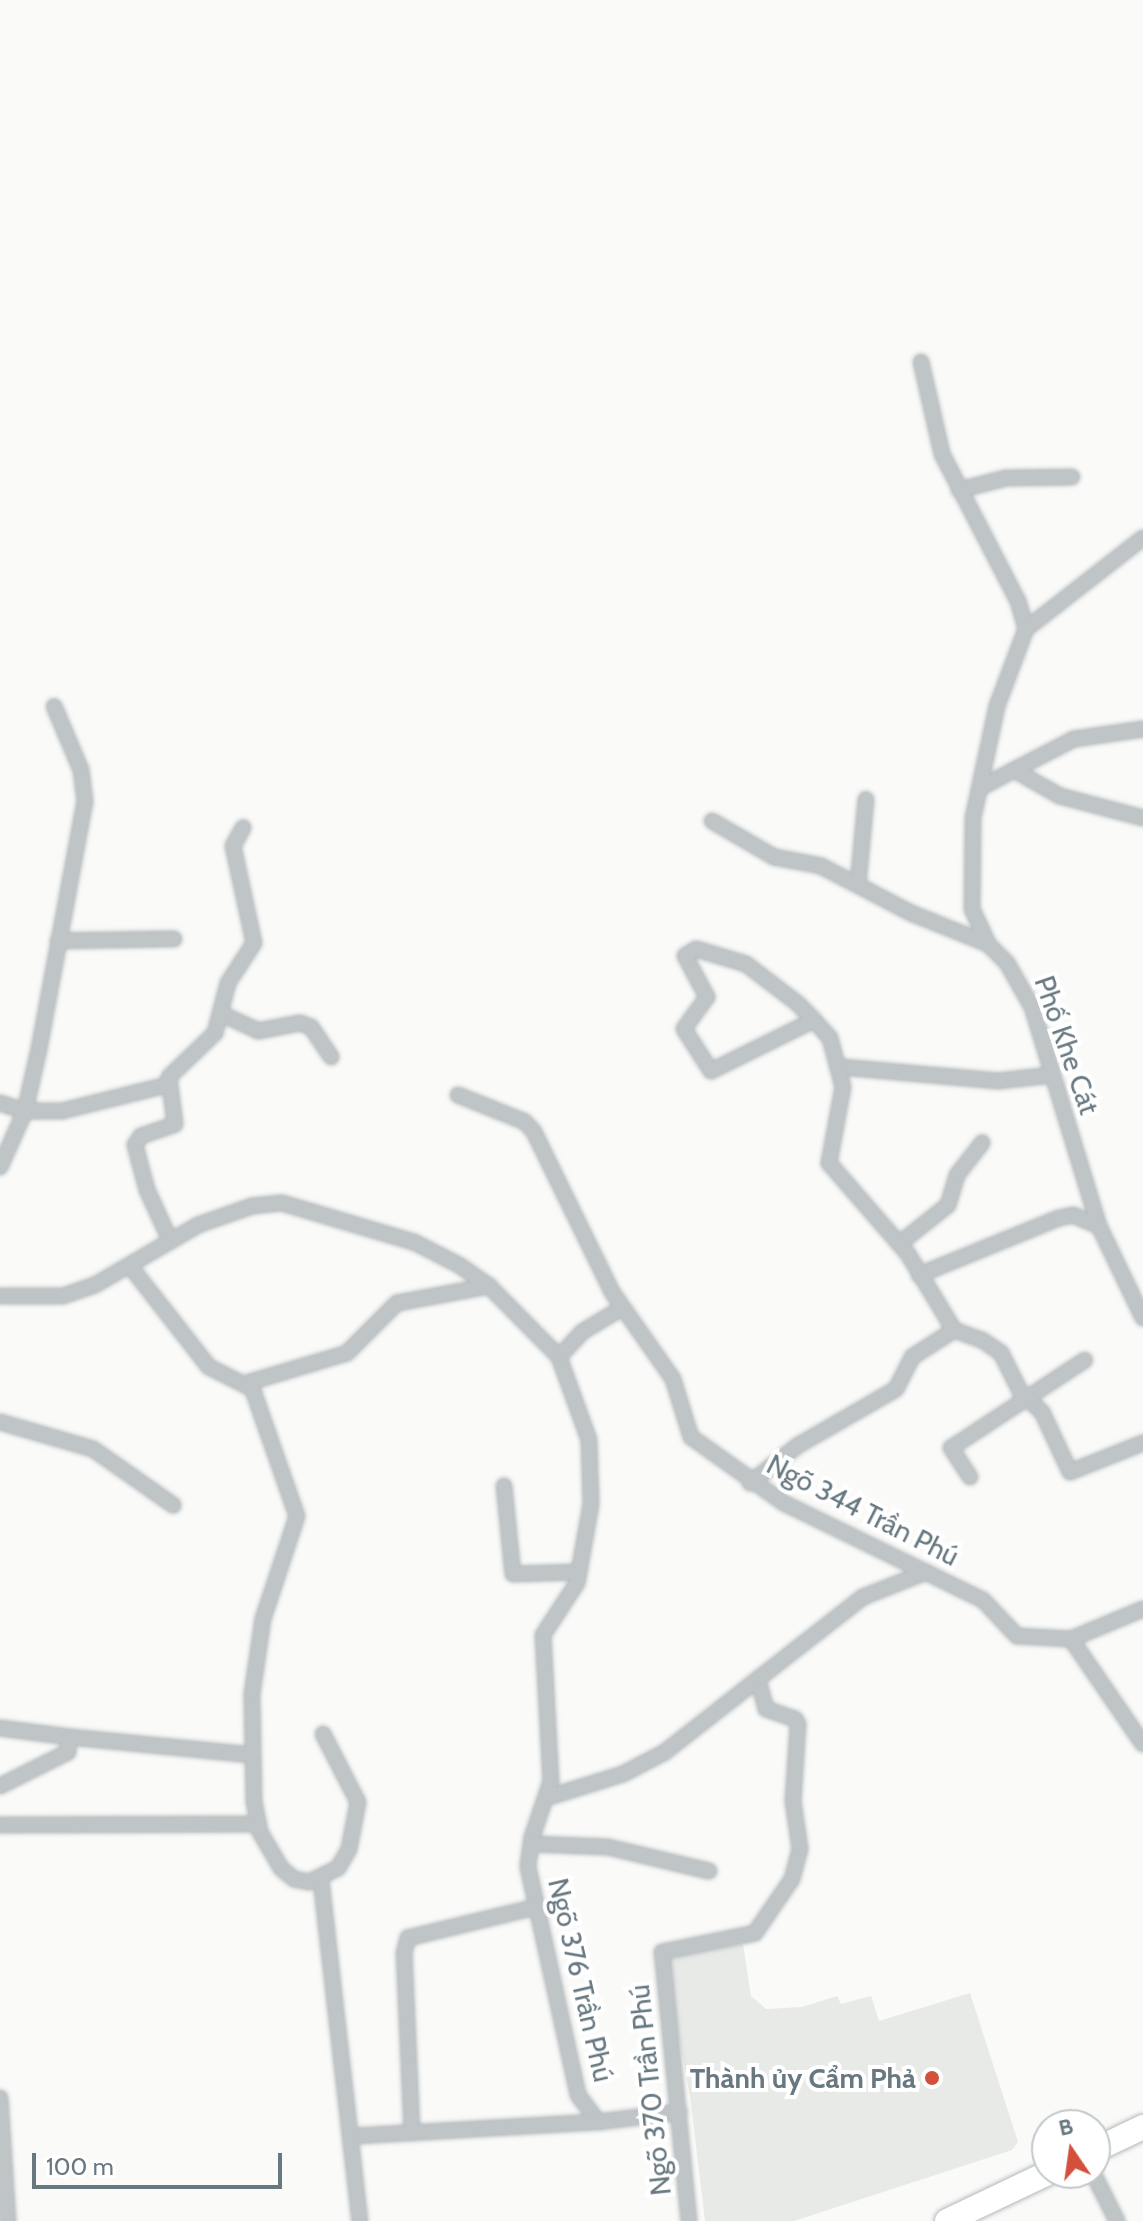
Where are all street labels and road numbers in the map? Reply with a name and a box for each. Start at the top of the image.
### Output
street label: Phố Khe Cát [1028,971,1106,1119]
street label: Ngõ 344 Trần Phú [761,1447,965,1573]
street label: Ngõ 376 Trần Phú [541,1875,621,2085]
street label: Ngõ 370 Trần Phú [622,1983,678,2197]

